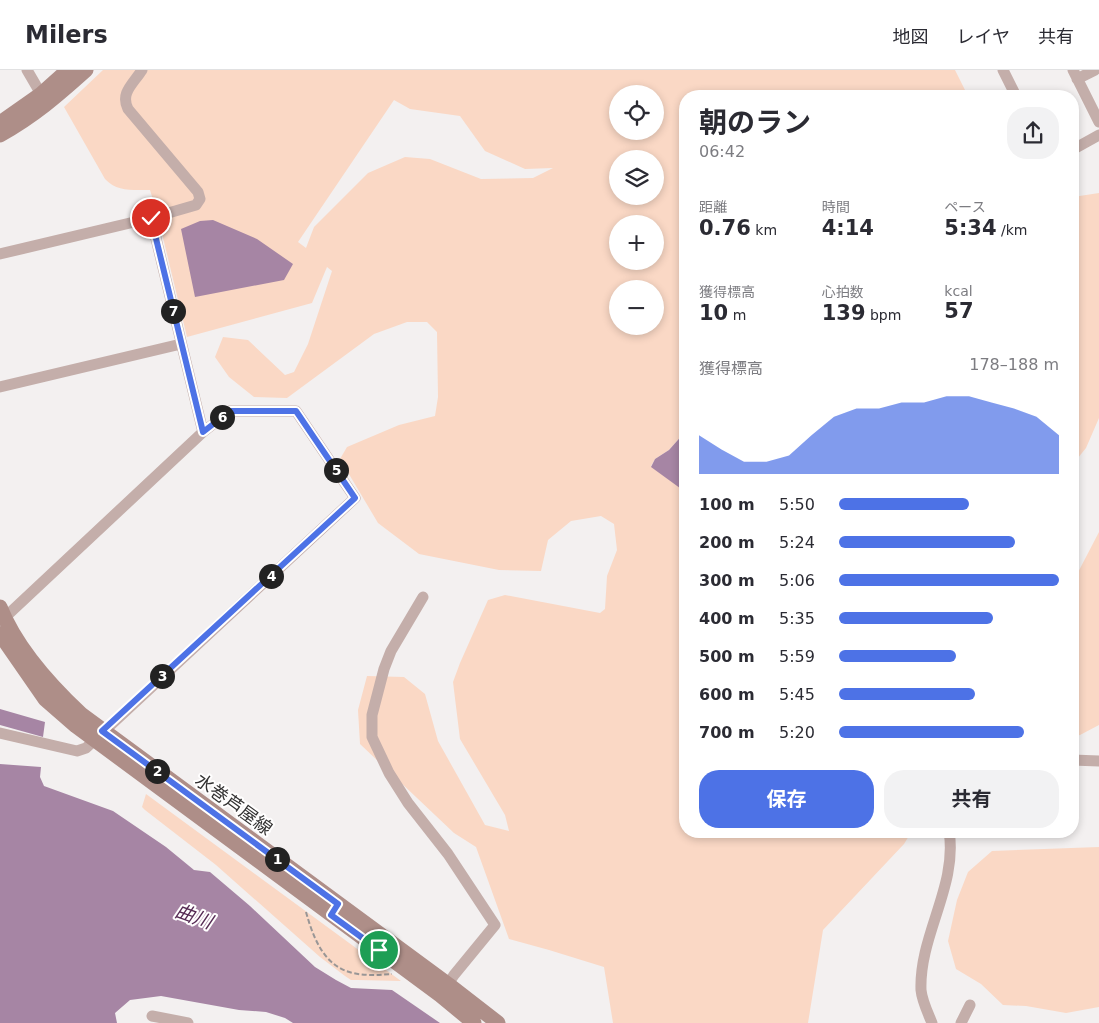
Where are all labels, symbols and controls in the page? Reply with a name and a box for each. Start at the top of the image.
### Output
text: Milers [25,21,108,49]
text: 地図 [893,26,929,47]
text: レイヤ [957,26,1010,47]
text: 共有 [1038,26,1074,47]
map controls [609,85,664,335]
button: locate [609,85,664,140]
text: 朝のラン [699,106,811,139]
button: share [1007,107,1059,159]
text: 06:42 [699,142,745,161]
button: layers [609,150,664,205]
pin [130,197,172,239]
text: 距離 [699,199,727,215]
text: 時間 [822,199,850,215]
text: ペース [944,199,986,215]
icon: check [137,204,165,232]
button: + [609,215,664,270]
text: 0.76 [699,216,751,240]
text: 4:14 [822,216,874,240]
text: 5:34 [944,216,997,240]
text: km [751,222,777,238]
text: /km [997,222,1027,238]
button: − [609,280,664,335]
text: kcal [944,283,973,299]
text: 獲得標高 [699,284,755,300]
text: 心拍数 [822,284,864,300]
pin: 7 [160,298,186,324]
text: 57 [944,299,974,323]
text: 10 [699,301,728,325]
text: 139 [822,301,866,325]
text: 7 [169,303,178,319]
text: m [728,307,746,323]
text: bpm [866,307,901,323]
text: 178–188 m [969,355,1059,374]
text: 獲得標高 [699,359,763,378]
pin: 6 [210,404,234,430]
text: 6 [218,409,227,425]
pin: 5 [324,458,348,482]
text: 5 [332,462,341,478]
text: 100 m [699,495,755,514]
text: 5:50 [779,495,815,514]
text: 200 m [699,533,755,552]
text: 5:24 [779,533,815,552]
pin: 4 [258,564,284,588]
text: 4 [267,568,276,584]
text: 300 m [699,571,755,590]
text: 5:06 [779,571,815,590]
text: 400 m [699,609,755,628]
text: 5:35 [779,609,815,628]
text: 500 m [699,647,755,666]
text: 5:59 [779,647,815,666]
pin: 3 [150,664,174,688]
text: 3 [158,668,167,684]
text: 600 m [699,685,755,704]
text: 5:45 [779,685,815,704]
text: 700 m [699,723,755,742]
text: 5:20 [779,723,815,742]
pin: 2 [144,758,170,784]
text: 2 [153,763,162,779]
street label: 水巻芦屋線 [191,769,277,839]
button: 保存 [699,770,874,828]
button: 共有 [884,770,1059,828]
pin: 1 [264,846,290,872]
text: 1 [273,851,282,867]
water label: 曲川 [172,899,217,934]
pin [358,929,400,971]
icon: arrive [365,936,393,964]

